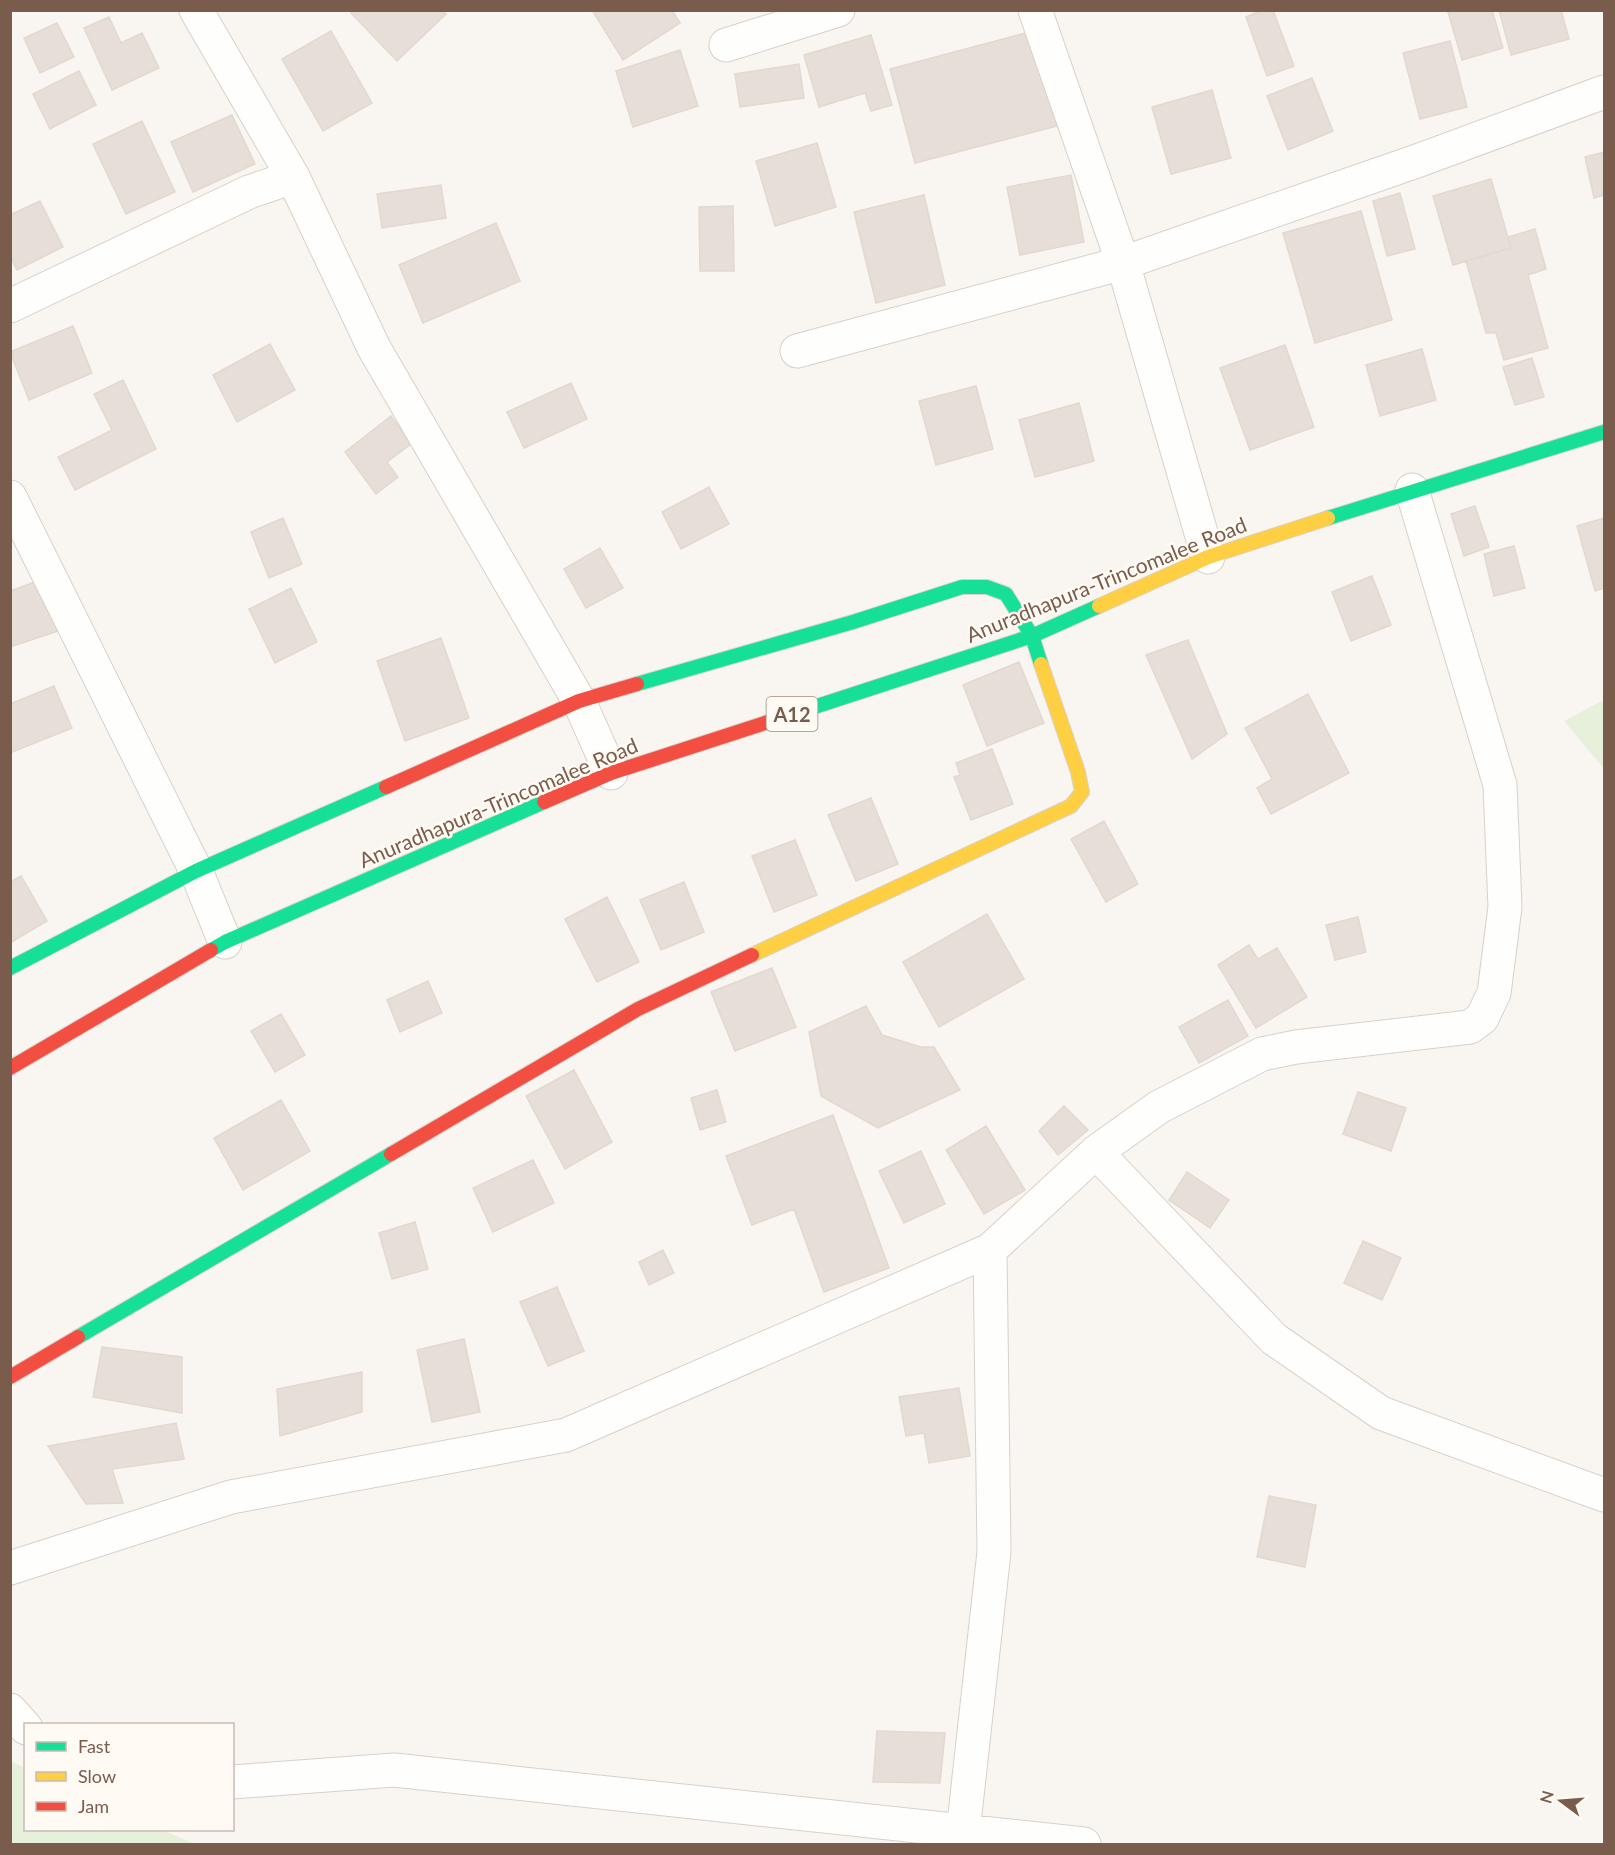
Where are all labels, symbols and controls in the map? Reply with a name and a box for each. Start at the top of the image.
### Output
street label: Anuradhapura-Trincomalee Road [962,511,1250,647]
road number: A12 [766,697,818,731]
street label: Anuradhapura-Trincomalee Road [355,732,641,872]
legend [24,1723,234,1831]
text: Fast [78,1735,111,1757]
text: Slow [78,1765,116,1787]
north arrow [1531,1771,1591,1831]
text: N [1535,1788,1557,1805]
text: Jam [78,1795,109,1817]

